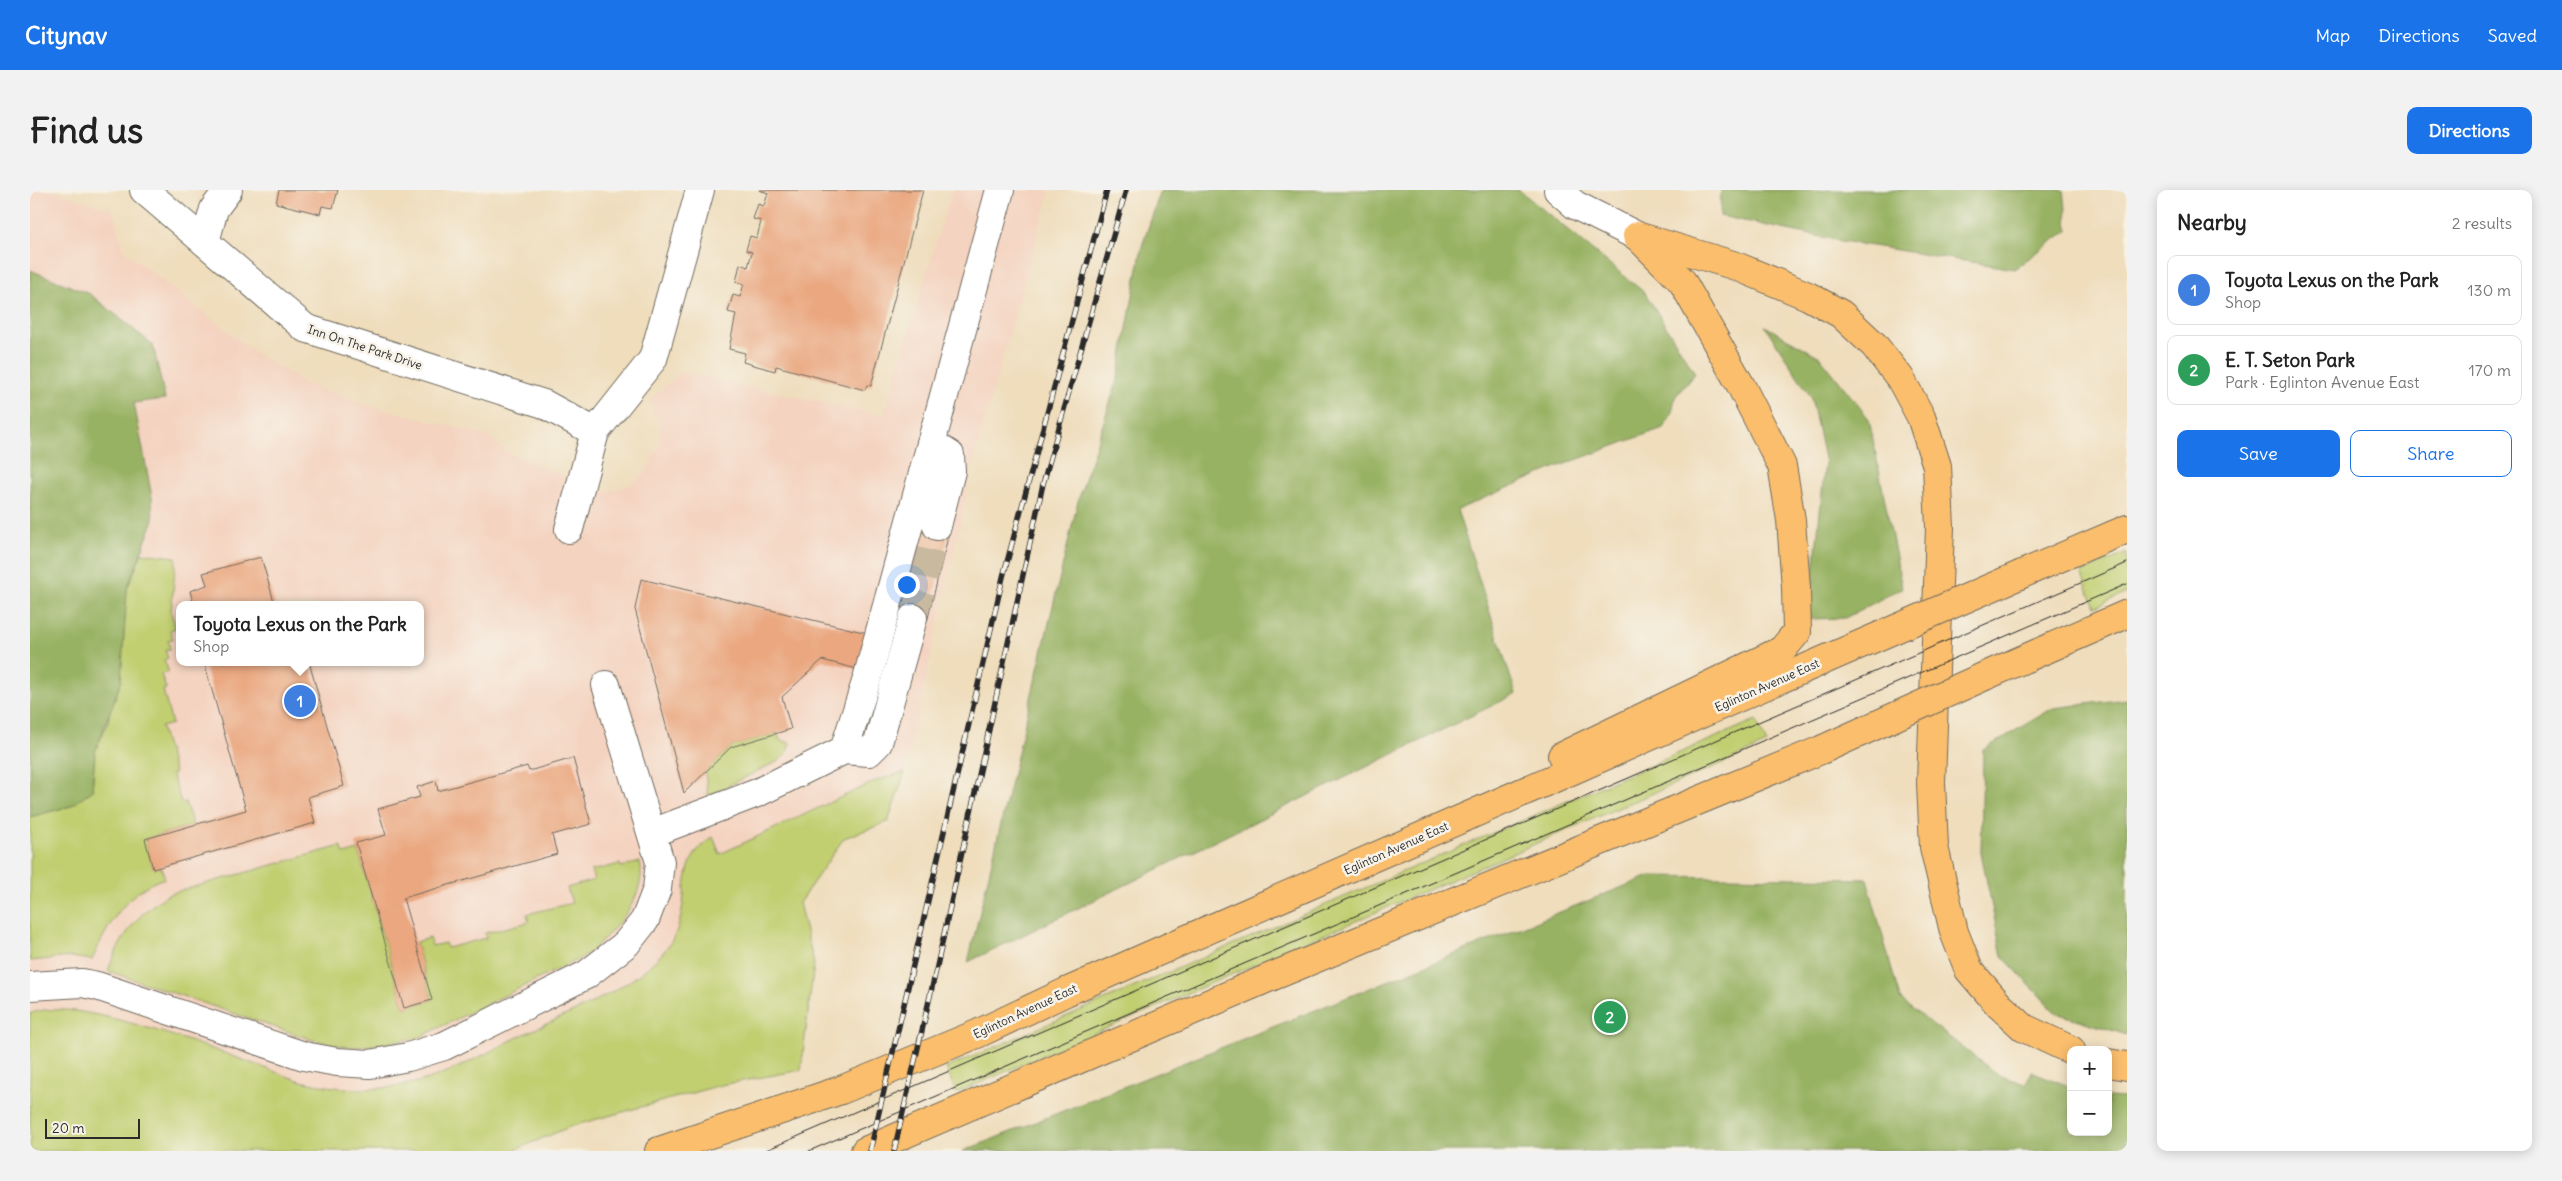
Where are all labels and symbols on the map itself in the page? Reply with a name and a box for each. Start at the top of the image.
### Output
street label: Inn On The Park Drive [306,321,424,373]
your location [894,572,920,598]
street label: Eglinton Avenue East [1712,655,1822,715]
pin: 1 [284,682,316,720]
street label: Eglinton Avenue East [1341,818,1451,878]
street label: Eglinton Avenue East [971,980,1079,1042]
pin: 2 [1594,998,1626,1036]
scale bar [45,1116,140,1139]

